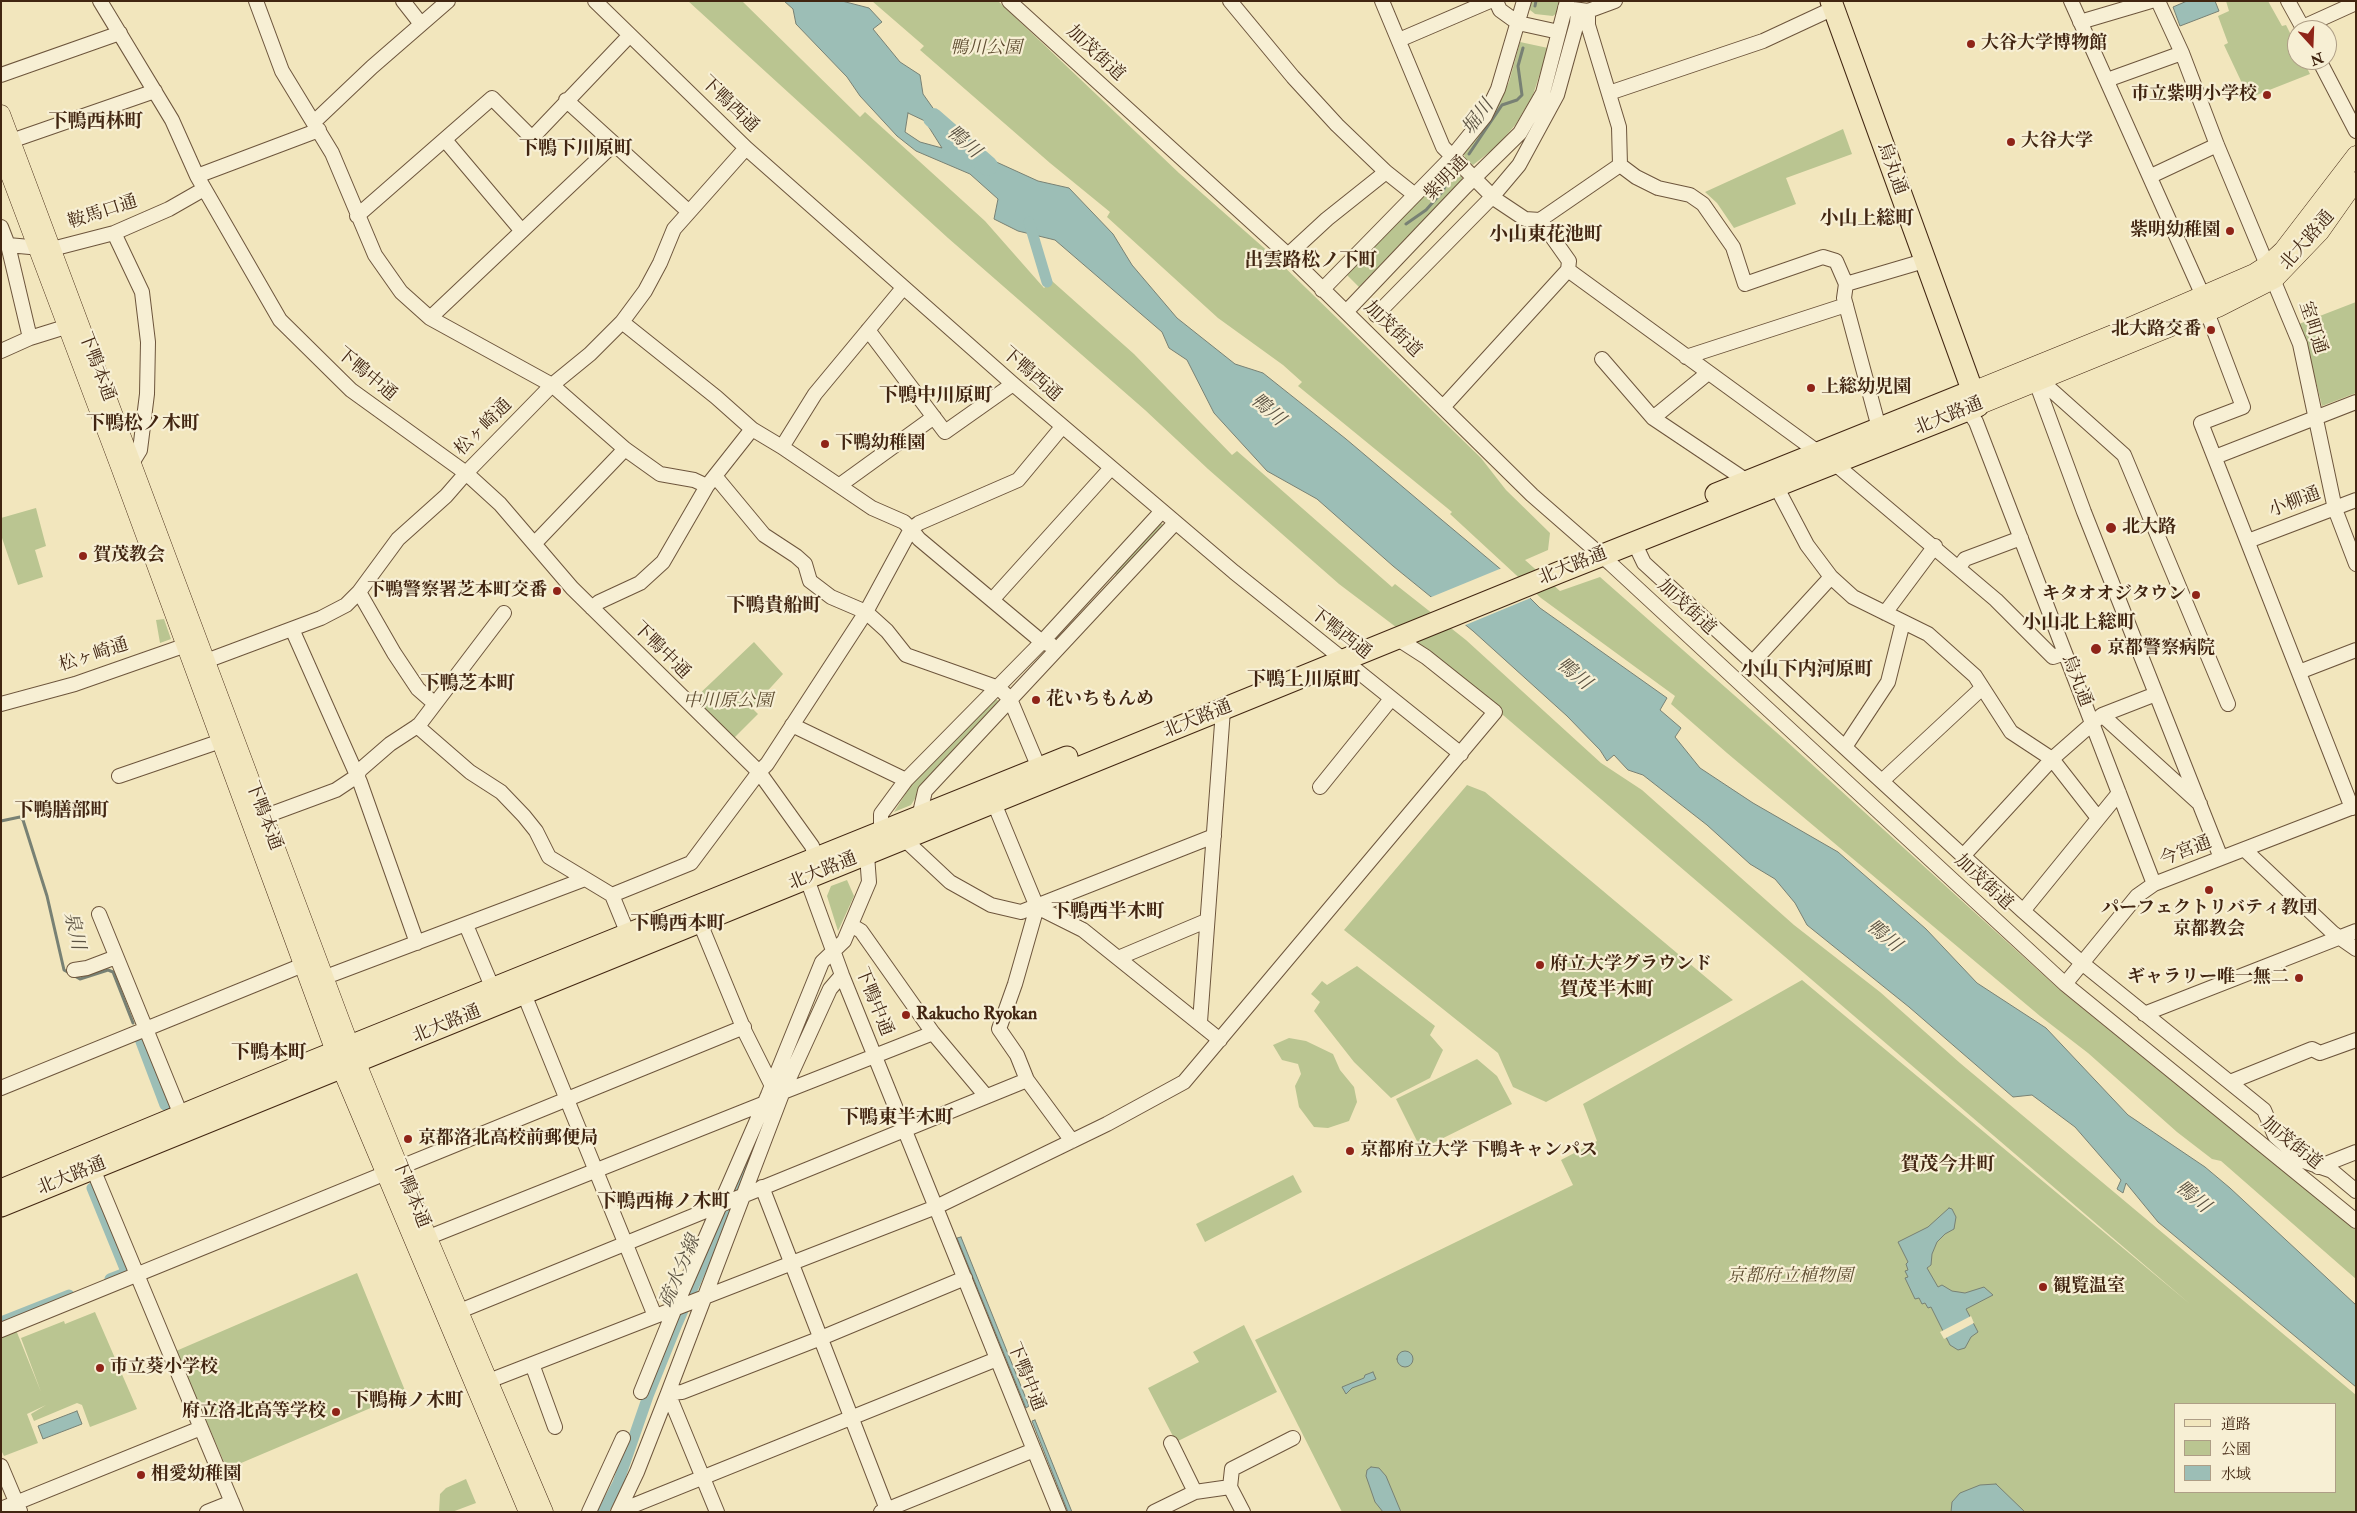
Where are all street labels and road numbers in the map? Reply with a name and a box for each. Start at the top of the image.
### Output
street label: 加茂街道 [1061,22,1129,86]
street label: 下鴨西通 [696,72,762,138]
street label: 烏丸通 [1872,140,1910,198]
street label: 紫明通 [1420,152,1474,206]
street label: 鞍馬口通 [65,192,141,234]
street label: 北大路通 [2276,207,2340,275]
street label: 加茂街道 [1359,297,1425,363]
street label: 室町通 [2293,299,2331,357]
street label: 下鴨本通 [73,330,119,404]
street label: 下鴨西通 [997,343,1065,407]
street label: 下鴨中通 [331,344,401,406]
street label: 北大路通 [1912,394,1986,440]
street label: 松ヶ崎通 [451,395,517,461]
street label: 小柳通 [2266,483,2324,523]
street label: 北大路通 [1536,544,1610,590]
street label: 加茂街道 [1652,576,1720,640]
street label: 下鴨西通 [1305,603,1375,665]
street label: 下鴨中通 [628,618,694,684]
street label: 松ヶ崎通 [56,635,132,677]
street label: 烏丸通 [2056,652,2096,710]
street label: 北大路通 [1161,697,1235,743]
street label: 下鴨本通 [240,779,286,853]
street label: 今宮通 [2157,832,2215,872]
street label: 北大路通 [786,849,860,895]
street label: 加茂街道 [1949,851,2017,915]
street label: 下鴨中通 [850,965,896,1039]
street label: 北大路通 [410,1002,484,1048]
street label: 加茂街道 [2256,1113,2326,1175]
street label: 北大路通 [35,1154,109,1200]
street label: 下鴨本通 [387,1157,433,1231]
street label: 下鴨中通 [1002,1340,1048,1414]

